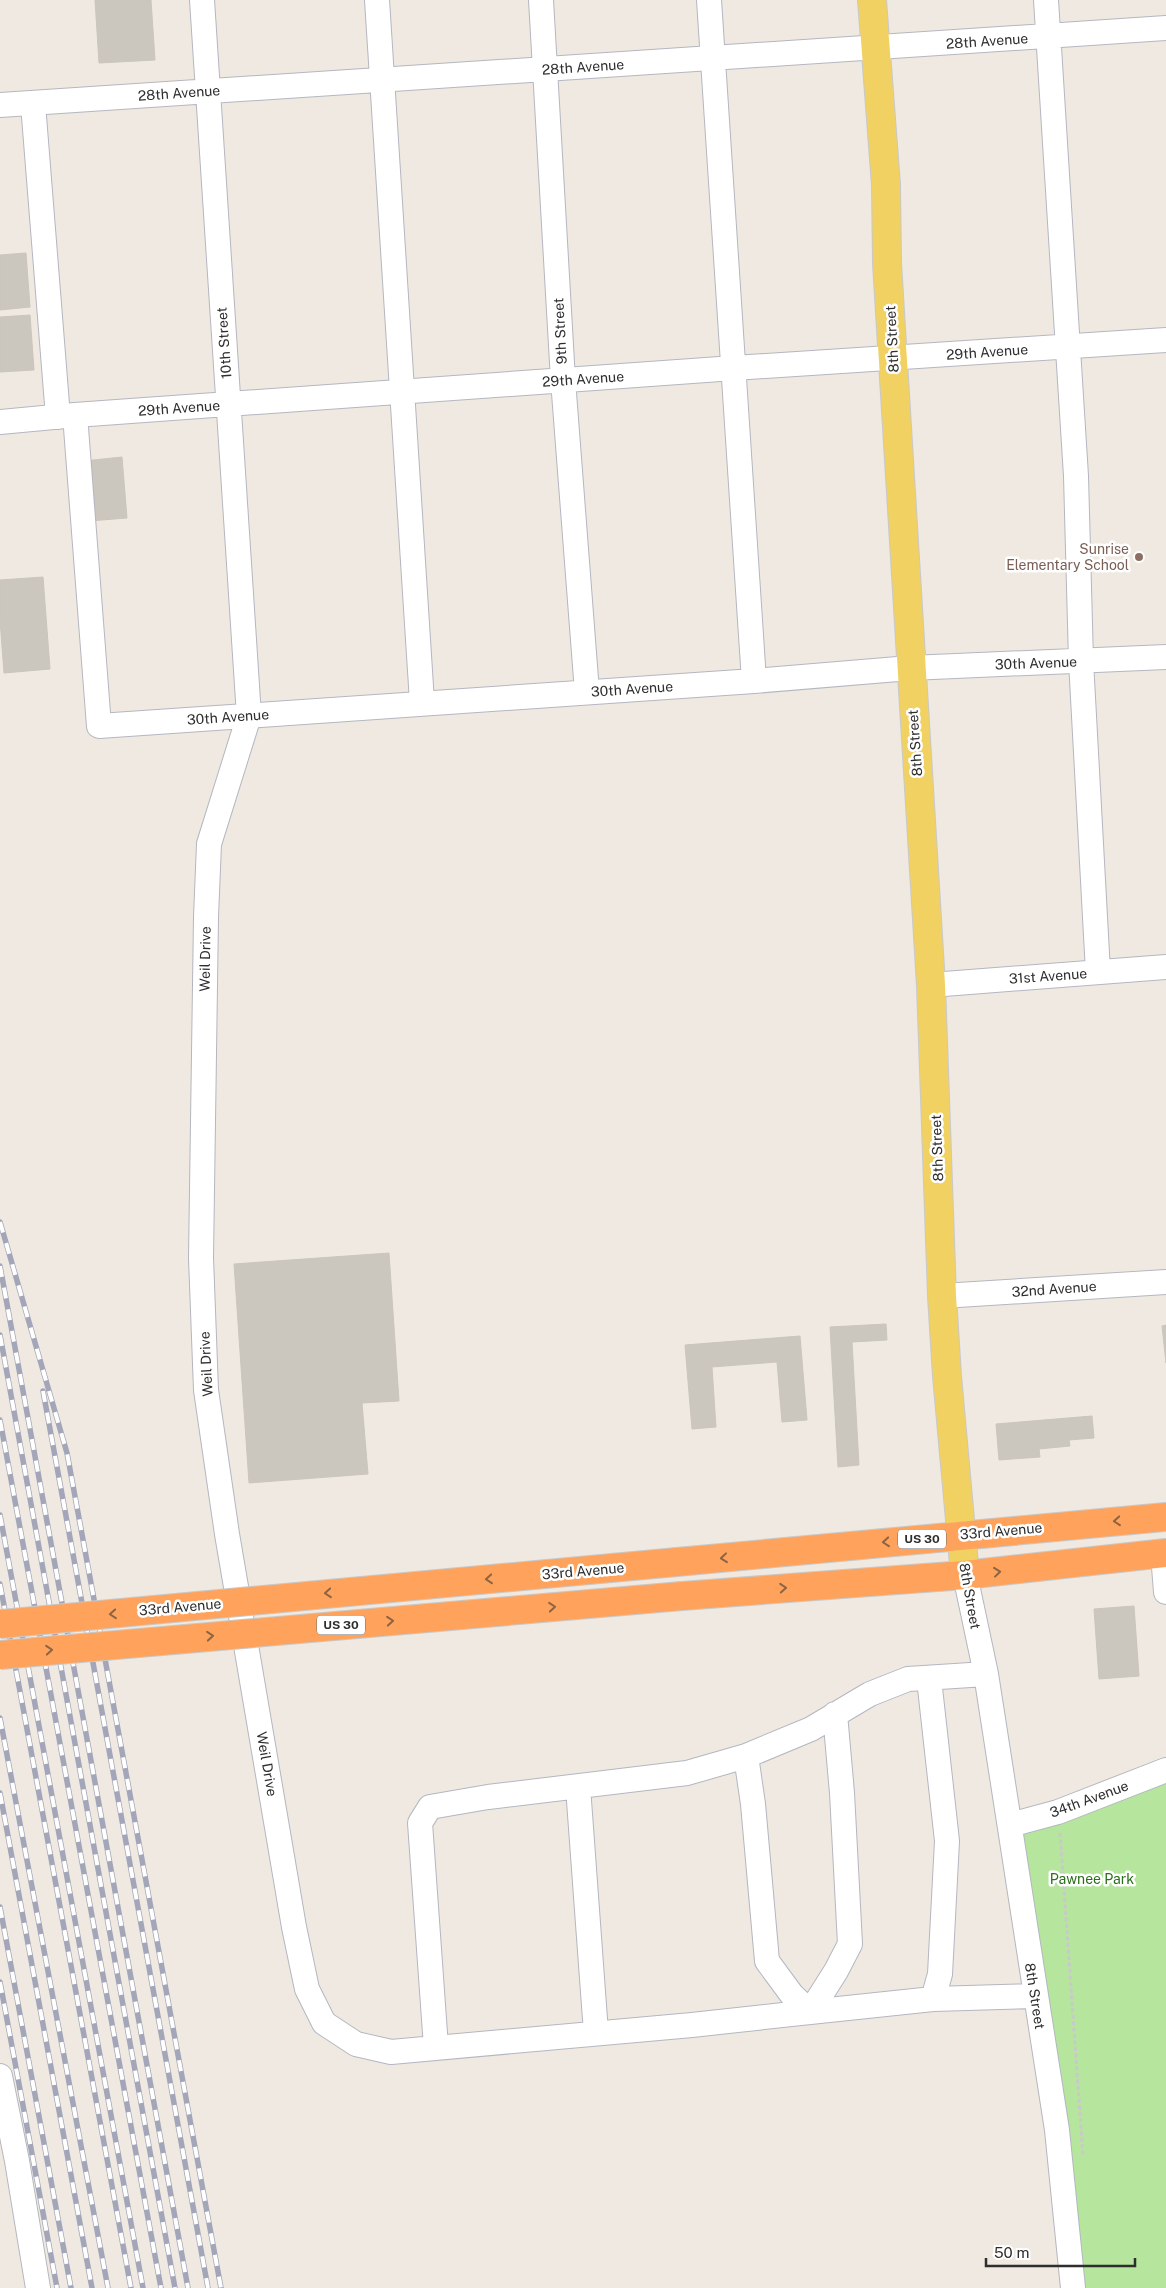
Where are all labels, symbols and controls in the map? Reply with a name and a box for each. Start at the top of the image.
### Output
street label: 28th Avenue [945,30,1029,52]
street label: 28th Avenue [541,56,625,78]
street label: 28th Avenue [137,82,221,104]
street label: 9th Street [550,297,570,365]
street label: 8th Street [882,305,902,373]
street label: 10th Street [214,306,234,380]
street label: 29th Avenue [945,341,1029,363]
street label: 29th Avenue [541,368,625,390]
street label: 29th Avenue [137,397,221,419]
place label: Sunrise Elementary School [1006,541,1129,573]
marker: Sunrise Elementary School [1133,551,1145,563]
street label: 30th Avenue [995,654,1077,672]
street label: 30th Avenue [590,678,674,700]
street label: 30th Avenue [186,706,270,728]
street label: 8th Street [905,709,925,777]
street label: Weil Drive [196,926,214,992]
street label: 31st Avenue [1008,965,1088,987]
street label: 8th Street [928,1114,946,1182]
street label: 32nd Avenue [1011,1278,1097,1300]
street label: Weil Drive [196,1331,216,1397]
one-way arrow [1113,1516,1121,1527]
street label: 33rd Avenue [959,1519,1043,1543]
road number: US 30 [898,1530,946,1548]
one-way arrow [882,1536,890,1547]
one-way arrow [720,1552,728,1563]
street label: 33rd Avenue [541,1559,625,1583]
street label: 8th Street [956,1562,984,1630]
one-way arrow [993,1567,1001,1578]
one-way arrow [485,1573,493,1584]
one-way arrow [779,1583,787,1594]
one-way arrow [323,1588,331,1599]
street label: 33rd Avenue [138,1595,222,1619]
one-way arrow [548,1602,556,1613]
one-way arrow [109,1608,117,1619]
road number: US 30 [317,1616,365,1634]
one-way arrow [386,1616,394,1627]
one-way arrow [207,1631,215,1642]
one-way arrow [45,1645,53,1656]
street label: Weil Drive [253,1730,281,1798]
street label: 34th Avenue [1047,1777,1131,1821]
park label: Pawnee Park [1050,1871,1134,1887]
street label: 8th Street [1022,1962,1048,2030]
scale bar [986,2236,1135,2268]
text: 50 m [994,2244,1029,2261]

